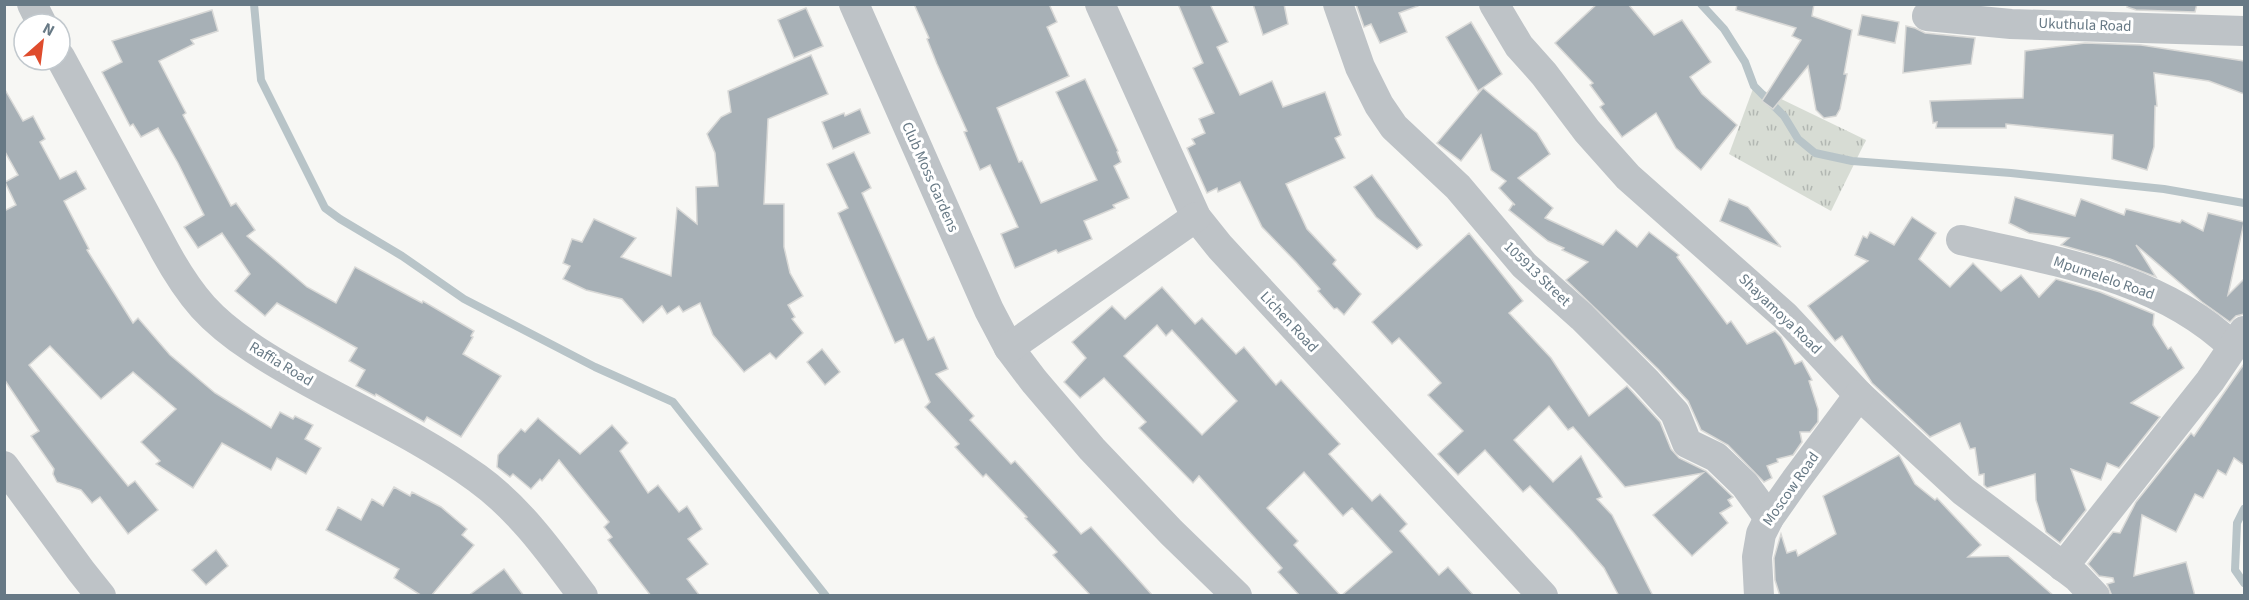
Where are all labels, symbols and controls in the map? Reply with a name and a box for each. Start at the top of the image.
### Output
north arrow [12,12,72,72]
street label: Ukuthula Road [2038,13,2132,37]
text: N [39,17,58,42]
street label: Club Moss Gardens [896,119,964,235]
street label: 105913 Street [1499,237,1575,311]
street label: Mpumelelo Road [2051,251,2157,305]
street label: Shayamoya Road [1734,269,1826,359]
street label: Lichen Road [1255,287,1323,357]
street label: Raffia Road [245,337,317,391]
street label: Moscow Road [1758,448,1824,530]

